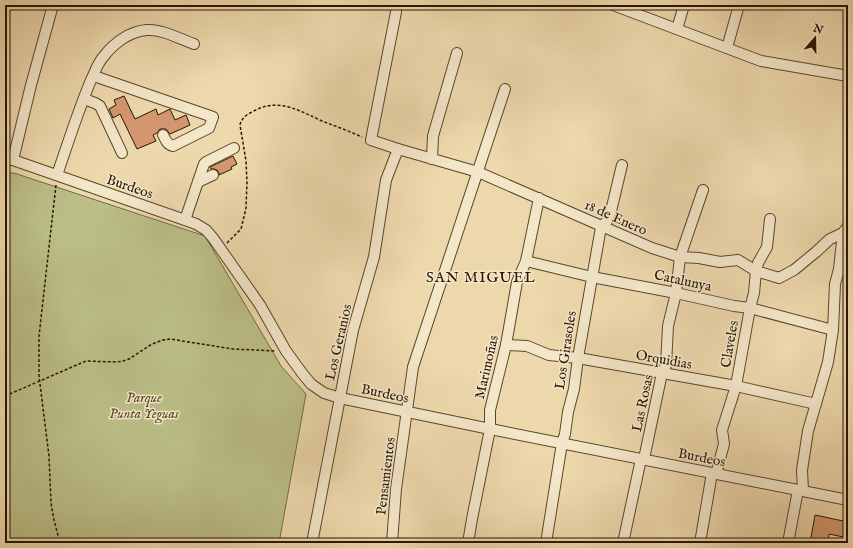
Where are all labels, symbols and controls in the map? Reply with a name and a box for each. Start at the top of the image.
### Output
north arrow [795,18,835,58]
text: N [810,21,825,38]
street label: Burdeos [104,171,155,203]
street label: 18 de Enero [581,196,650,240]
street label: Catalunya [653,266,714,296]
district label: SAN MIGUEL [426,268,536,287]
street label: Los Geranios [321,302,357,382]
street label: Los Girasoles [551,310,581,391]
street label: Claveles [717,319,743,369]
street label: Marimoñas [471,334,503,401]
street label: Orquidias [634,346,693,374]
street label: Las Rosas [628,373,658,433]
street label: Burdeos [359,380,410,408]
park label: Parque Punta Yeguas [109,389,180,424]
street label: Pensamientos [372,436,400,516]
street label: Burdeos [677,445,727,471]

